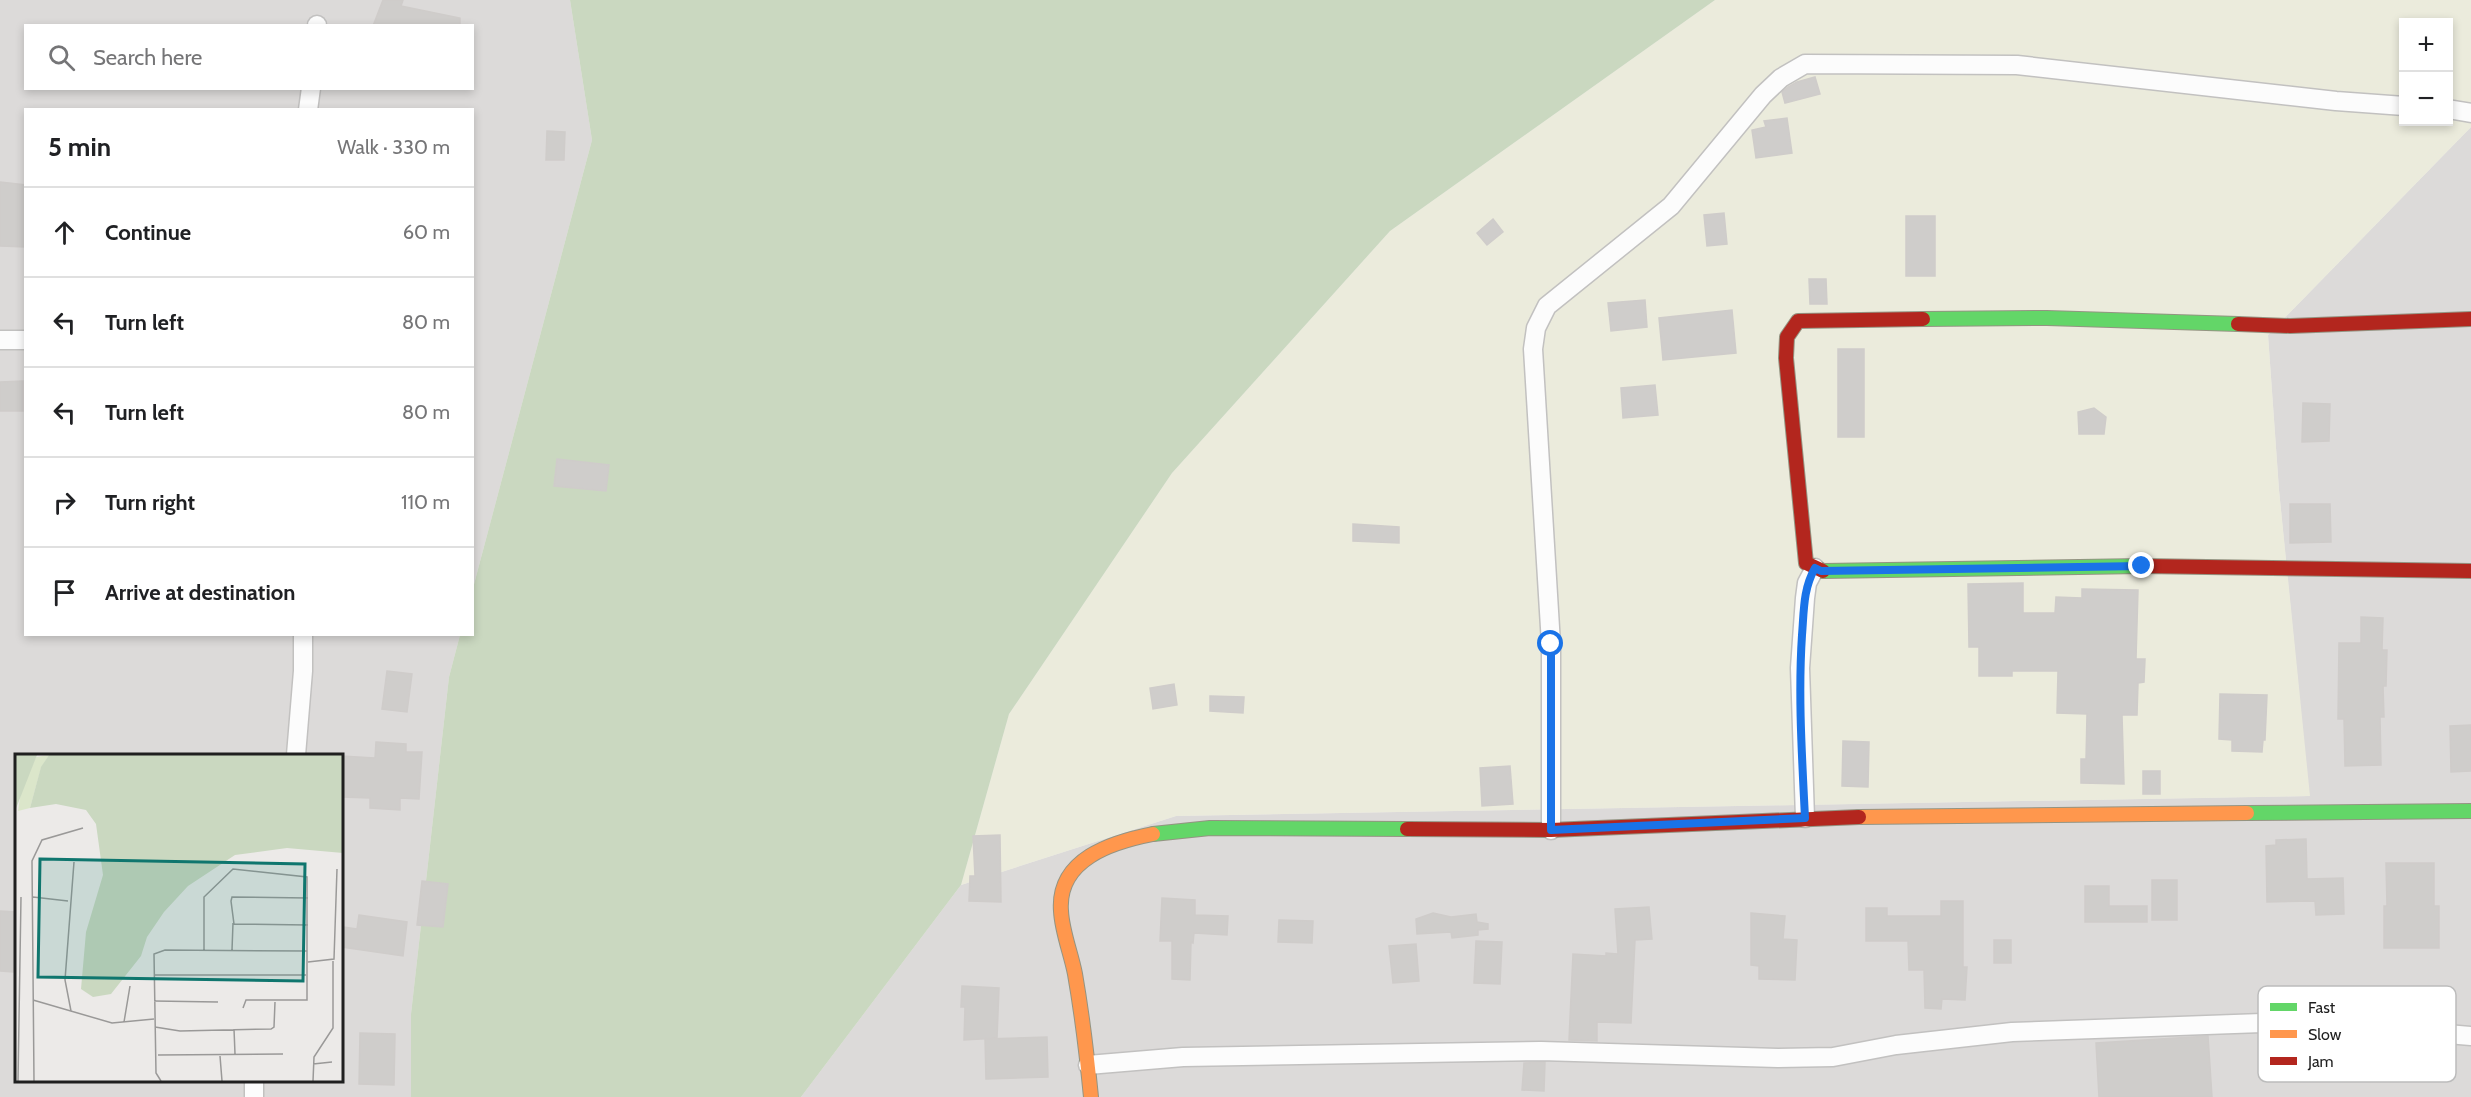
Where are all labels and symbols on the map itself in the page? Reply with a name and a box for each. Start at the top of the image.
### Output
route end [2128,552,2154,578]
route start [1537,630,1563,656]
inset map [15,754,344,1082]
legend [2258,986,2456,1082]
text: Fast [2308,998,2336,1017]
text: Slow [2308,1025,2342,1044]
text: Jam [2307,1052,2334,1071]

